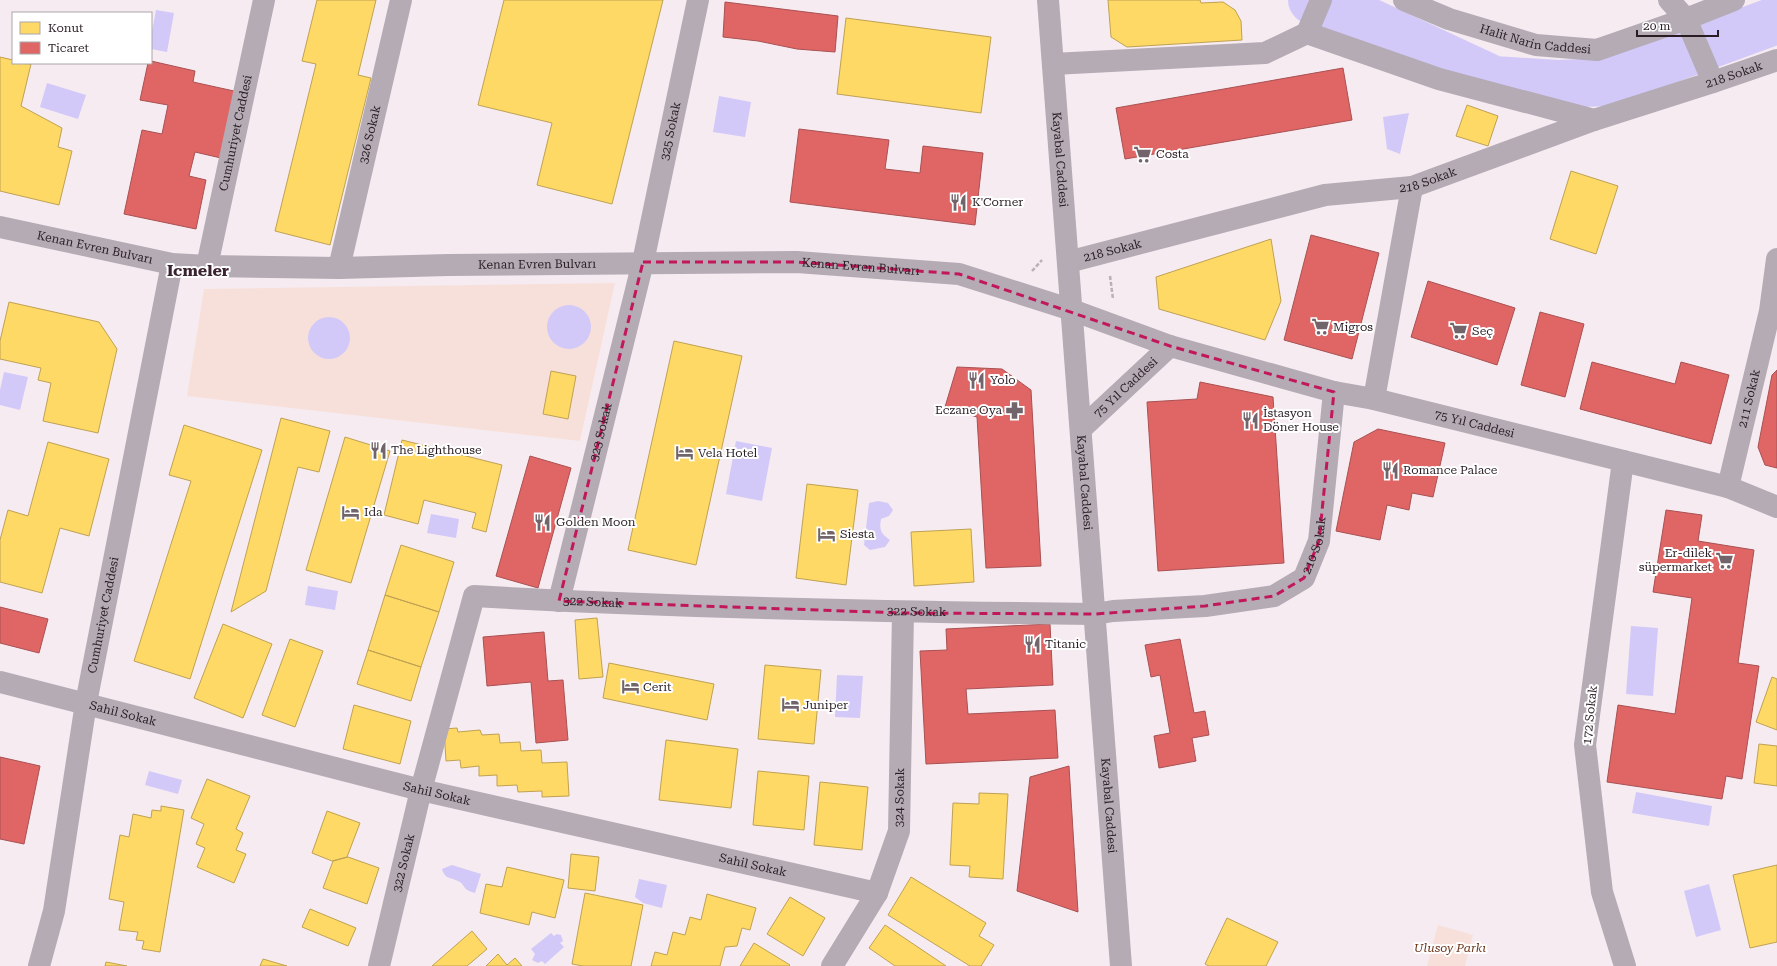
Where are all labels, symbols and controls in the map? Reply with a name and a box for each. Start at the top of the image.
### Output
legend [12,12,152,64]
scale bar [1637,12,1718,38]
text: 20 m [1643,19,1670,33]
text: Konut [48,21,84,35]
street label: Halit Narin Caddesi [1478,22,1592,56]
text: Ticaret [48,41,89,55]
street label: 218 Sokak [1704,58,1765,91]
street label: Cumhuriyet Caddesi [216,74,255,192]
street label: 325 Sokak [658,100,684,162]
street label: 326 Sokak [356,104,384,165]
street label: Kayabal Caddesi [1049,111,1071,208]
supermarket icon: Costa [1133,144,1153,164]
place label: Costa [1156,147,1189,161]
street label: 218 Sokak [1399,164,1459,195]
restaurant icon: K'Corner [949,192,969,212]
place label: K'Corner [972,195,1023,209]
street label: Kenan Evren Bulvarı [36,228,154,267]
street label: 218 Sokak [1082,236,1143,265]
street label: Kenan Evren Bulvarı [801,255,920,278]
street label: Kenan Evren Bulvarı [478,257,596,272]
district label: Icmeler [167,261,229,280]
supermarket icon: Migros [1310,317,1330,337]
place label: Migros [1333,320,1373,334]
supermarket icon: Seç [1449,321,1469,341]
place label: Seç [1472,324,1493,338]
street label: 75 Yıl Caddesi [1091,354,1160,420]
street label: 211 Sokak [1735,367,1763,429]
restaurant icon: Yolo [967,370,987,390]
place label: Yolo [990,373,1016,387]
pharmacy icon: Eczane Oya [1005,400,1025,420]
street label: 323 Sokak [587,401,615,463]
place label: Eczane Oya [935,403,1002,417]
place label: İstasyon Döner House [1263,406,1339,434]
street label: 75 Yıl Caddesi [1433,407,1516,441]
restaurant icon: İstasyon Döner House [1240,410,1260,430]
street label: Kayabal Caddesi [1074,434,1095,531]
restaurant icon: The Lighthouse [368,440,388,460]
place label: The Lighthouse [391,443,482,457]
hotel icon: Vela Hotel [675,443,695,463]
place label: Vela Hotel [698,446,758,460]
restaurant icon: Romance Palace [1380,460,1400,480]
place label: Romance Palace [1403,463,1498,477]
hotel icon: Ida [341,502,361,522]
place label: Ida [364,505,383,519]
restaurant icon: Golden Moon [533,512,553,532]
place label: Golden Moon [556,515,636,529]
street label: 210 Sokak [1299,516,1328,576]
hotel icon: Siesta [817,524,837,544]
place label: Siesta [840,527,875,541]
place label: Er-dilek süpermarket [1639,546,1713,574]
supermarket icon: Er-dilek süpermarket [1715,550,1735,570]
street label: Cumhuriyet Caddesi [85,556,121,675]
street label: 322 Sokak [563,594,623,610]
street label: 322 Sokak [887,604,947,619]
restaurant icon: Titanic [1022,634,1042,654]
place label: Titanic [1045,637,1086,651]
hotel icon: Cerit [620,677,640,697]
place label: Cerit [643,680,672,694]
street label: 172 Sokak [1580,684,1600,745]
hotel icon: Juniper [780,695,800,715]
street label: Sahil Sokak [88,698,158,729]
place label: Juniper [803,698,848,712]
street label: Kayabal Caddesi [1098,758,1119,854]
street label: 324 Sokak [892,767,907,827]
street label: Sahil Sokak [402,779,472,808]
street label: 322 Sokak [390,832,417,894]
street label: Sahil Sokak [718,851,788,879]
park label: Ulusoy Parkı [1414,941,1486,955]

